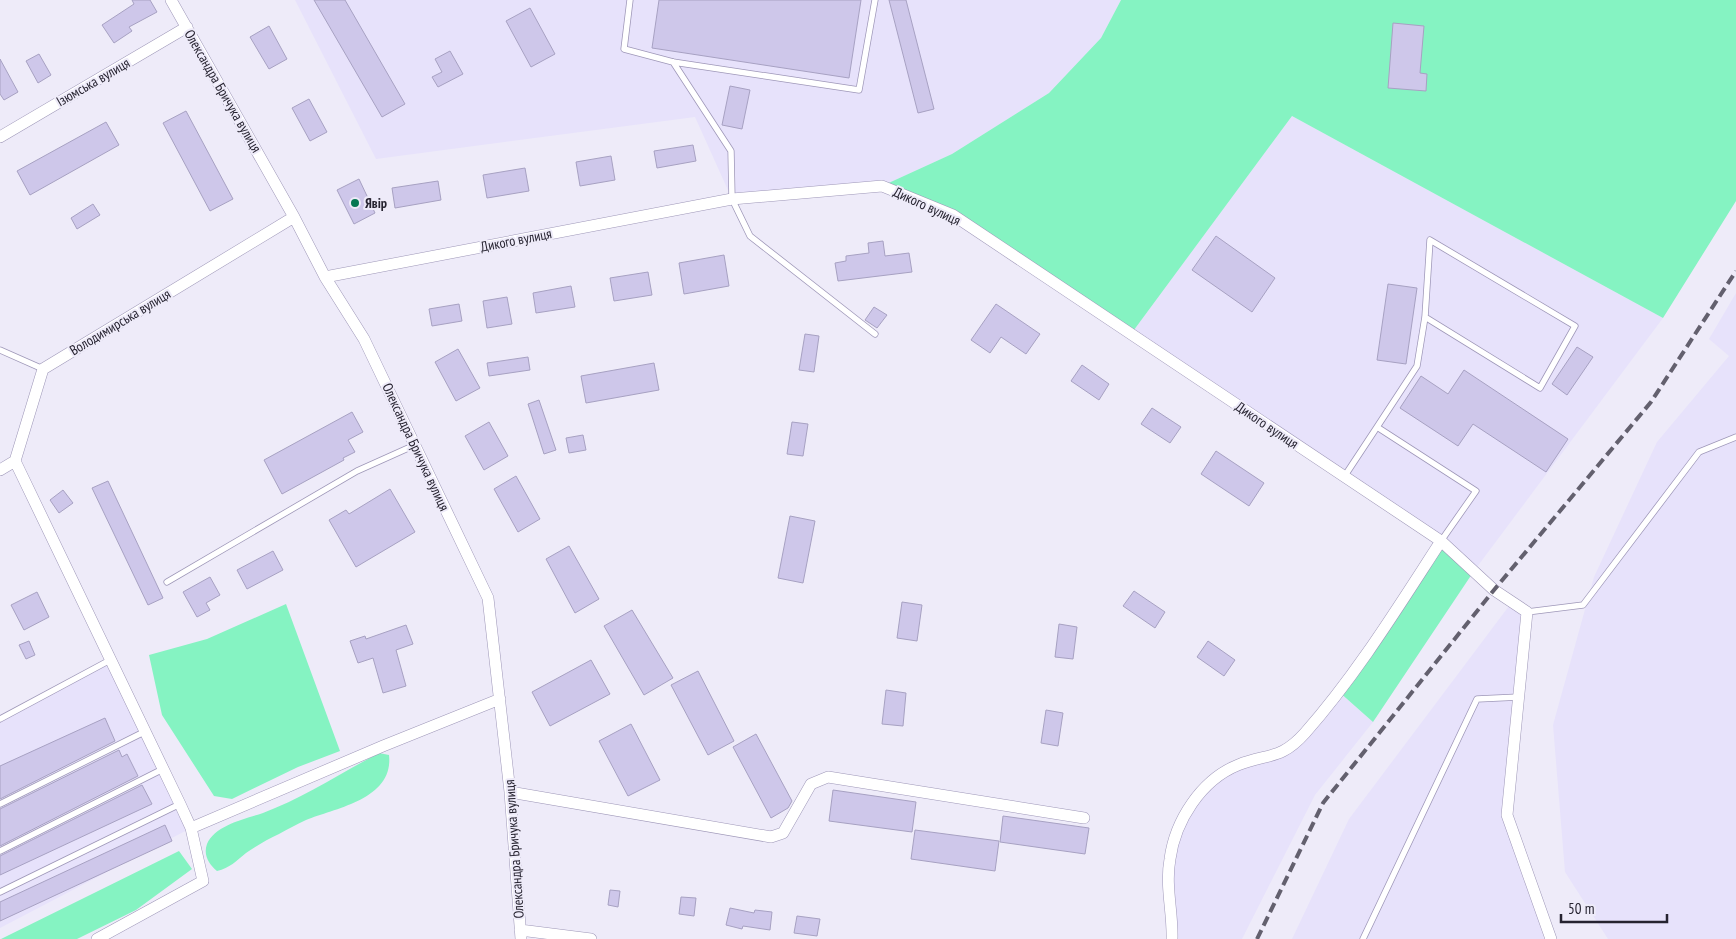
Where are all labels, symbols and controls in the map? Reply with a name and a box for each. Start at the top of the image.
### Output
street label: Олександра Бричука вулиця [180,26,266,156]
street label: Ізюмська вулиця [53,54,133,110]
street label: Дикого вулиця [890,183,964,229]
place label: Явiр [365,194,387,212]
marker: Явiр [349,197,361,209]
street label: Дикого вулиця [479,224,553,256]
street label: Володимирська вулиця [66,285,174,359]
street label: Олександра Бричука вулиця [378,380,454,514]
street label: Дикого вулиця [1232,397,1302,453]
street label: Олександра Бричука вулиця [500,779,528,919]
scale bar [1561,892,1667,924]
text: 50 m [1568,899,1594,918]

